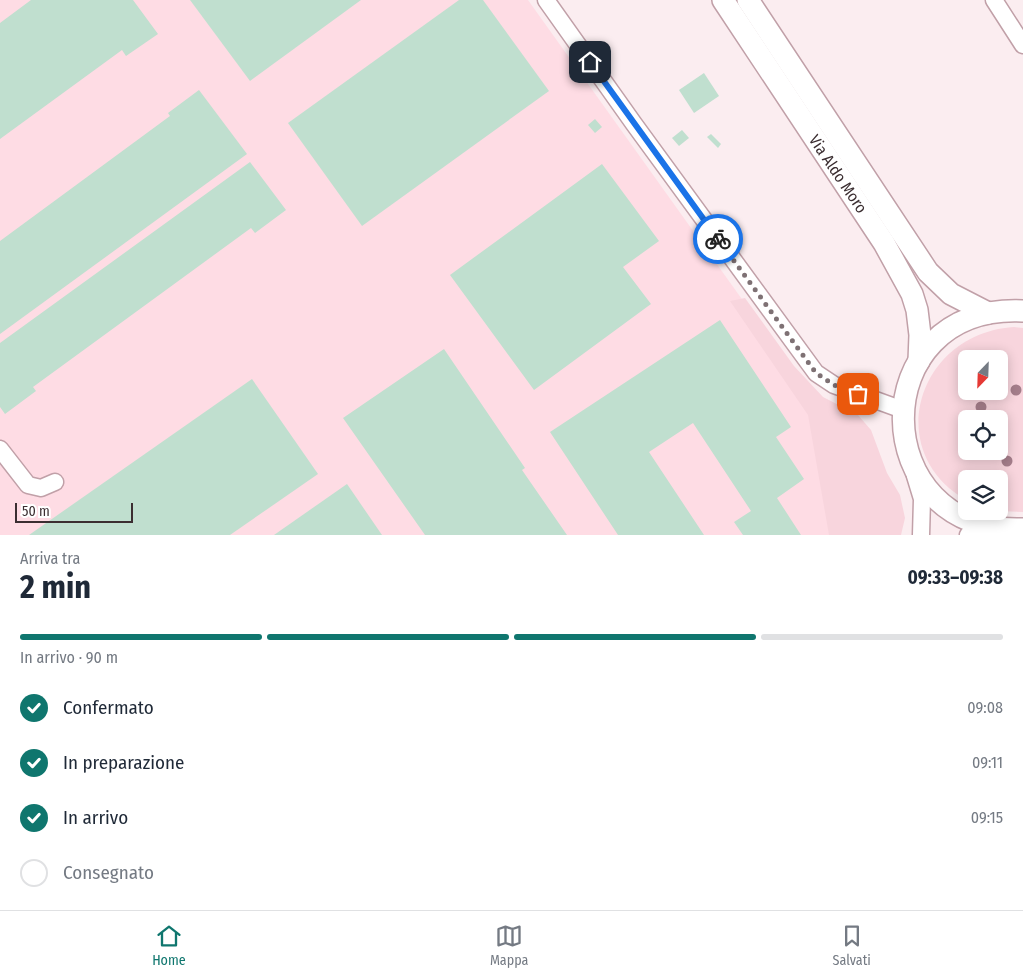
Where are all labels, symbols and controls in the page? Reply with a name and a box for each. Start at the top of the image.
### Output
pin [569,41,611,83]
icon: home [576,48,604,76]
street label: Via Aldo Moro [805,131,871,217]
courier [693,214,743,264]
icon: bike [704,225,732,253]
north arrow [958,350,1008,400]
map controls [958,350,1008,520]
pin [837,373,879,415]
icon: bag [844,380,872,408]
button: locate [958,410,1008,460]
button: layers [958,470,1008,520]
scale bar [15,500,132,523]
text: 50 m [22,503,50,520]
text: Arriva tra [20,549,80,568]
text: 09:33–09:38 [908,566,1003,589]
text: 2 min [20,568,91,606]
text: In arrivo · 90 m [20,648,118,667]
icon: check [20,694,48,722]
text: Confermato [63,696,154,719]
text: 09:08 [967,698,1003,717]
icon: check [20,749,48,777]
text: In preparazione [63,751,184,774]
text: 09:11 [972,753,1003,772]
icon: check [20,804,48,832]
text: In arrivo [63,806,128,829]
text: 09:15 [971,808,1003,827]
text: Consegnato [63,861,154,884]
tab: Home [152,922,186,969]
tab: Mappa [490,922,528,969]
tab: Salvati [833,922,871,969]

